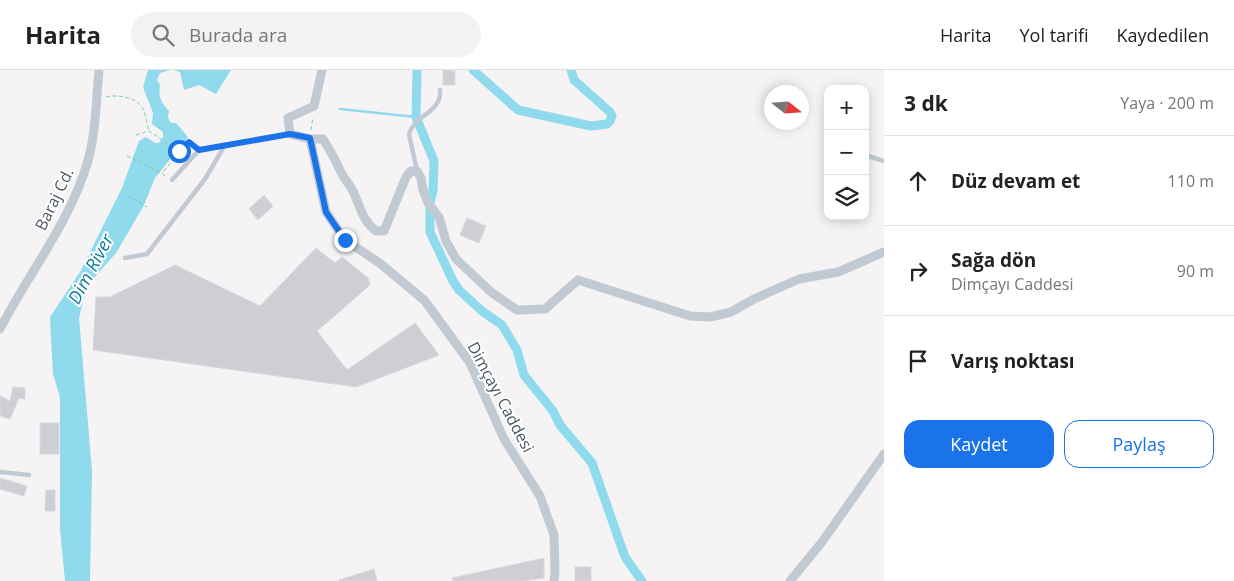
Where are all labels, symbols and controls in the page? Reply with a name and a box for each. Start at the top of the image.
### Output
search box [131,12,481,57]
text: Harita [25,18,101,51]
icon: search [149,21,177,49]
text: Burada ara [189,22,287,48]
text: Harita [940,23,992,47]
text: Yol tarifi [1020,23,1089,47]
text: Kaydedilen [1117,23,1209,47]
north arrow [764,85,809,130]
map controls [824,85,869,220]
button: + [824,85,869,130]
text: 3 dk [904,89,948,117]
text: Yaya · 200 m [1120,92,1214,114]
button: − [824,130,869,175]
route start [168,140,191,163]
street label: Baraj Cd. [29,164,79,234]
icon: ahead [904,167,932,195]
text: Düz devam et [951,168,1080,194]
text: 110 m [1168,170,1214,192]
button: layers [824,175,869,220]
water label: Dim River [62,229,119,308]
route end [334,229,357,252]
text: Sağa dön [951,247,1036,273]
icon: right [904,257,932,285]
text: 90 m [1177,260,1214,282]
text: Dimçayı Caddesi [951,273,1073,295]
street label: Dimçayı Caddesi [463,338,539,456]
icon: arrive [904,347,932,375]
text: Varış noktası [951,348,1075,374]
button: Kaydet [904,420,1054,468]
button: Paylaş [1064,420,1214,468]

